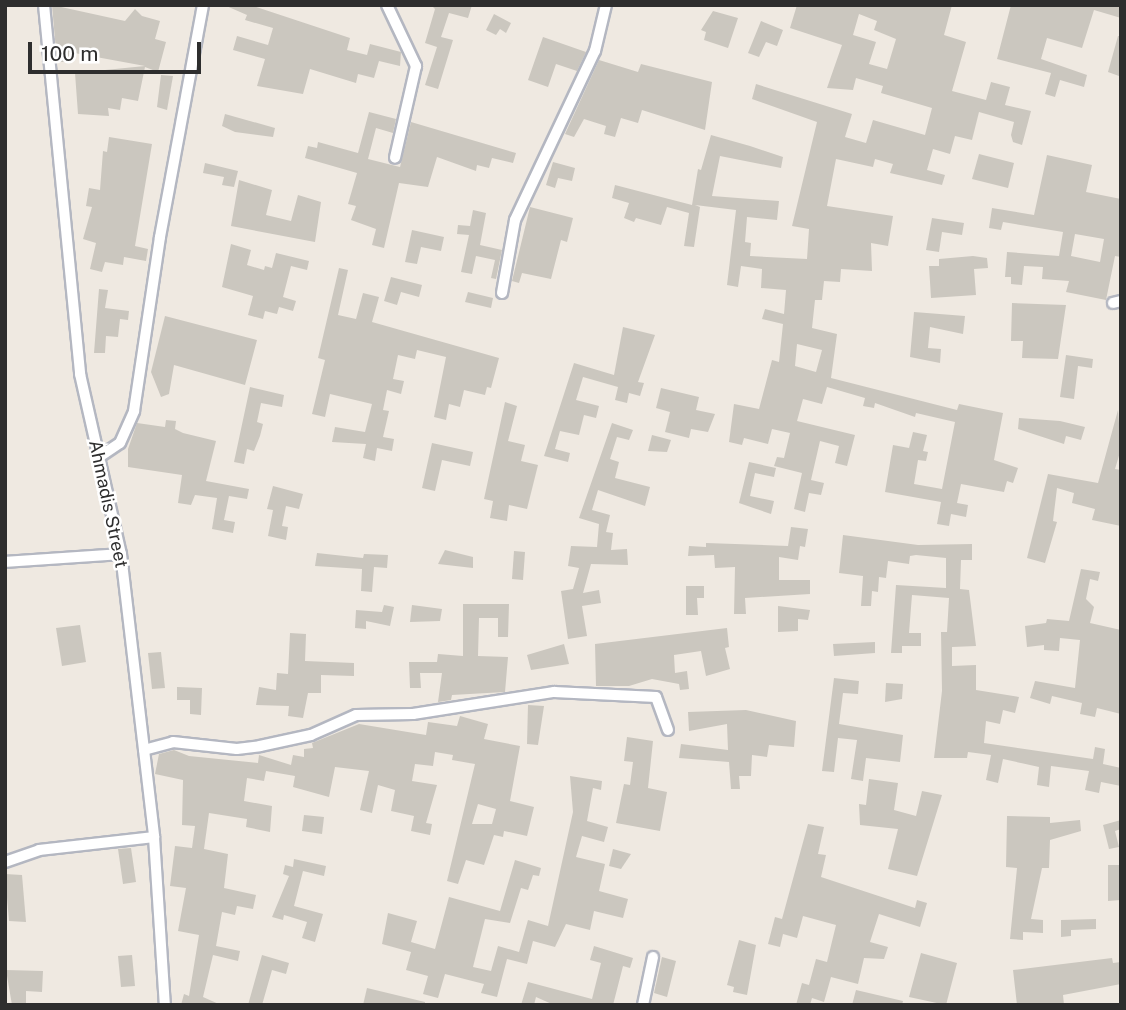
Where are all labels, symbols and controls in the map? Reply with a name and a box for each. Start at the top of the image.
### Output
scale bar [32,28,205,72]
text: 100 m [41,41,98,66]
street label: Ahmadis Street [84,438,132,570]

